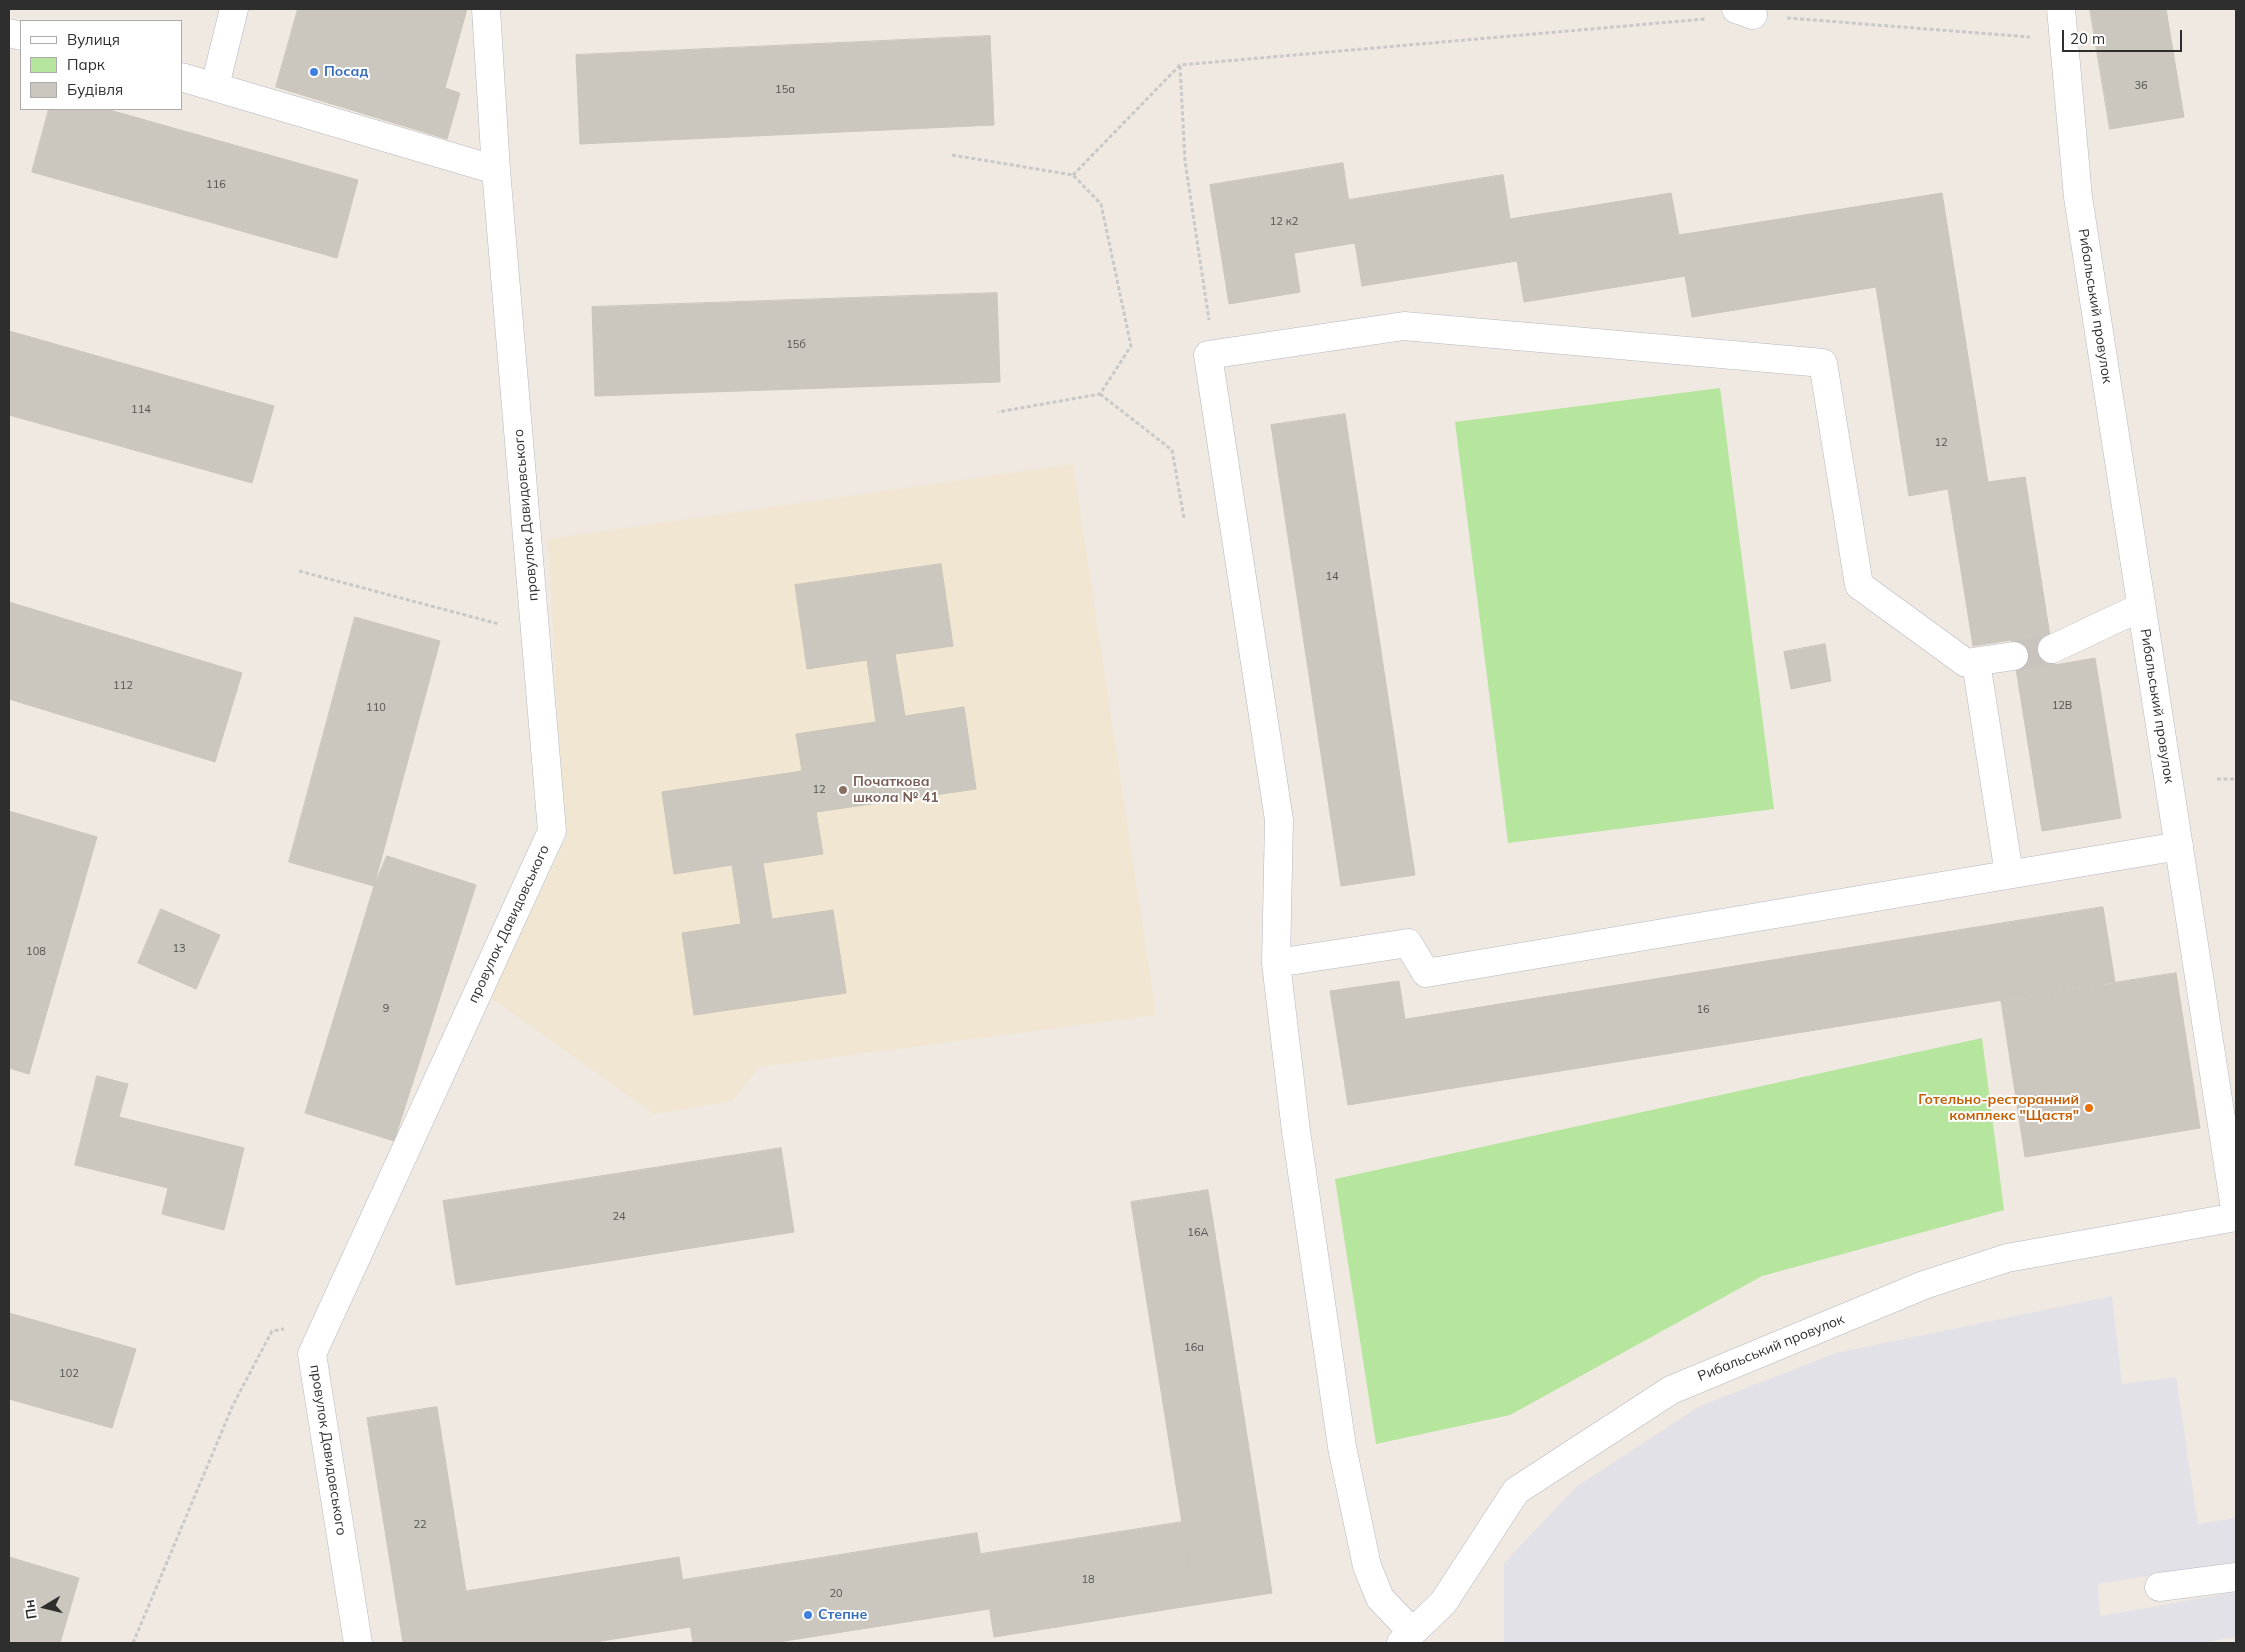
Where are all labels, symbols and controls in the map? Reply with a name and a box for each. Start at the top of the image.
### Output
legend [20,20,182,110]
scale bar [2065,20,2185,52]
text: 20 m [2070,29,2105,48]
text: Вулиця [67,30,120,49]
text: Парк [67,55,105,74]
place label: Посад [324,64,368,80]
marker: Посад [308,66,320,78]
house number: 36 [2134,79,2148,93]
text: Будівля [67,80,123,99]
house number: 15а [775,83,795,97]
house number: 116 [206,178,226,192]
house number: 12 к2 [1270,215,1298,229]
street label: Рибальський провулок [2074,227,2116,385]
house number: 15б [786,338,806,352]
house number: 114 [131,403,151,417]
street label: провулок Давидовського [510,428,542,602]
house number: 12 [1934,436,1948,450]
house number: 14 [1325,570,1339,584]
street label: Рибальський провулок [2136,627,2178,785]
house number: 112 [113,679,133,693]
house number: 12В [2052,699,2072,713]
house number: 110 [366,701,386,715]
place label: Початкова школа № 41 [853,774,939,806]
house number: 12 [812,783,826,797]
marker: Початкова школа № 41 [837,784,849,796]
street label: провулок Давидовського [465,842,553,1006]
house number: 13 [172,942,186,956]
house number: 108 [26,945,46,959]
house number: 9 [383,1002,389,1016]
house number: 16 [1696,1003,1710,1017]
place label: Готельно-ресторанний комплекс "Щастя" [1918,1092,2079,1124]
marker: Готельно-ресторанний комплекс "Щастя" [2083,1102,2095,1114]
house number: 24 [612,1210,626,1224]
house number: 16А [1187,1226,1209,1240]
street label: Рибальський провулок [1695,1311,1847,1385]
house number: 16а [1184,1341,1204,1355]
street label: провулок Давидовського [306,1363,350,1537]
house number: 102 [59,1367,79,1381]
house number: 22 [413,1518,427,1532]
house number: 18 [1081,1573,1095,1587]
north arrow [20,1582,70,1632]
house number: 20 [829,1587,843,1601]
text: Пн [20,1598,41,1620]
place label: Степне [818,1607,867,1623]
marker: Степне [802,1609,814,1621]

